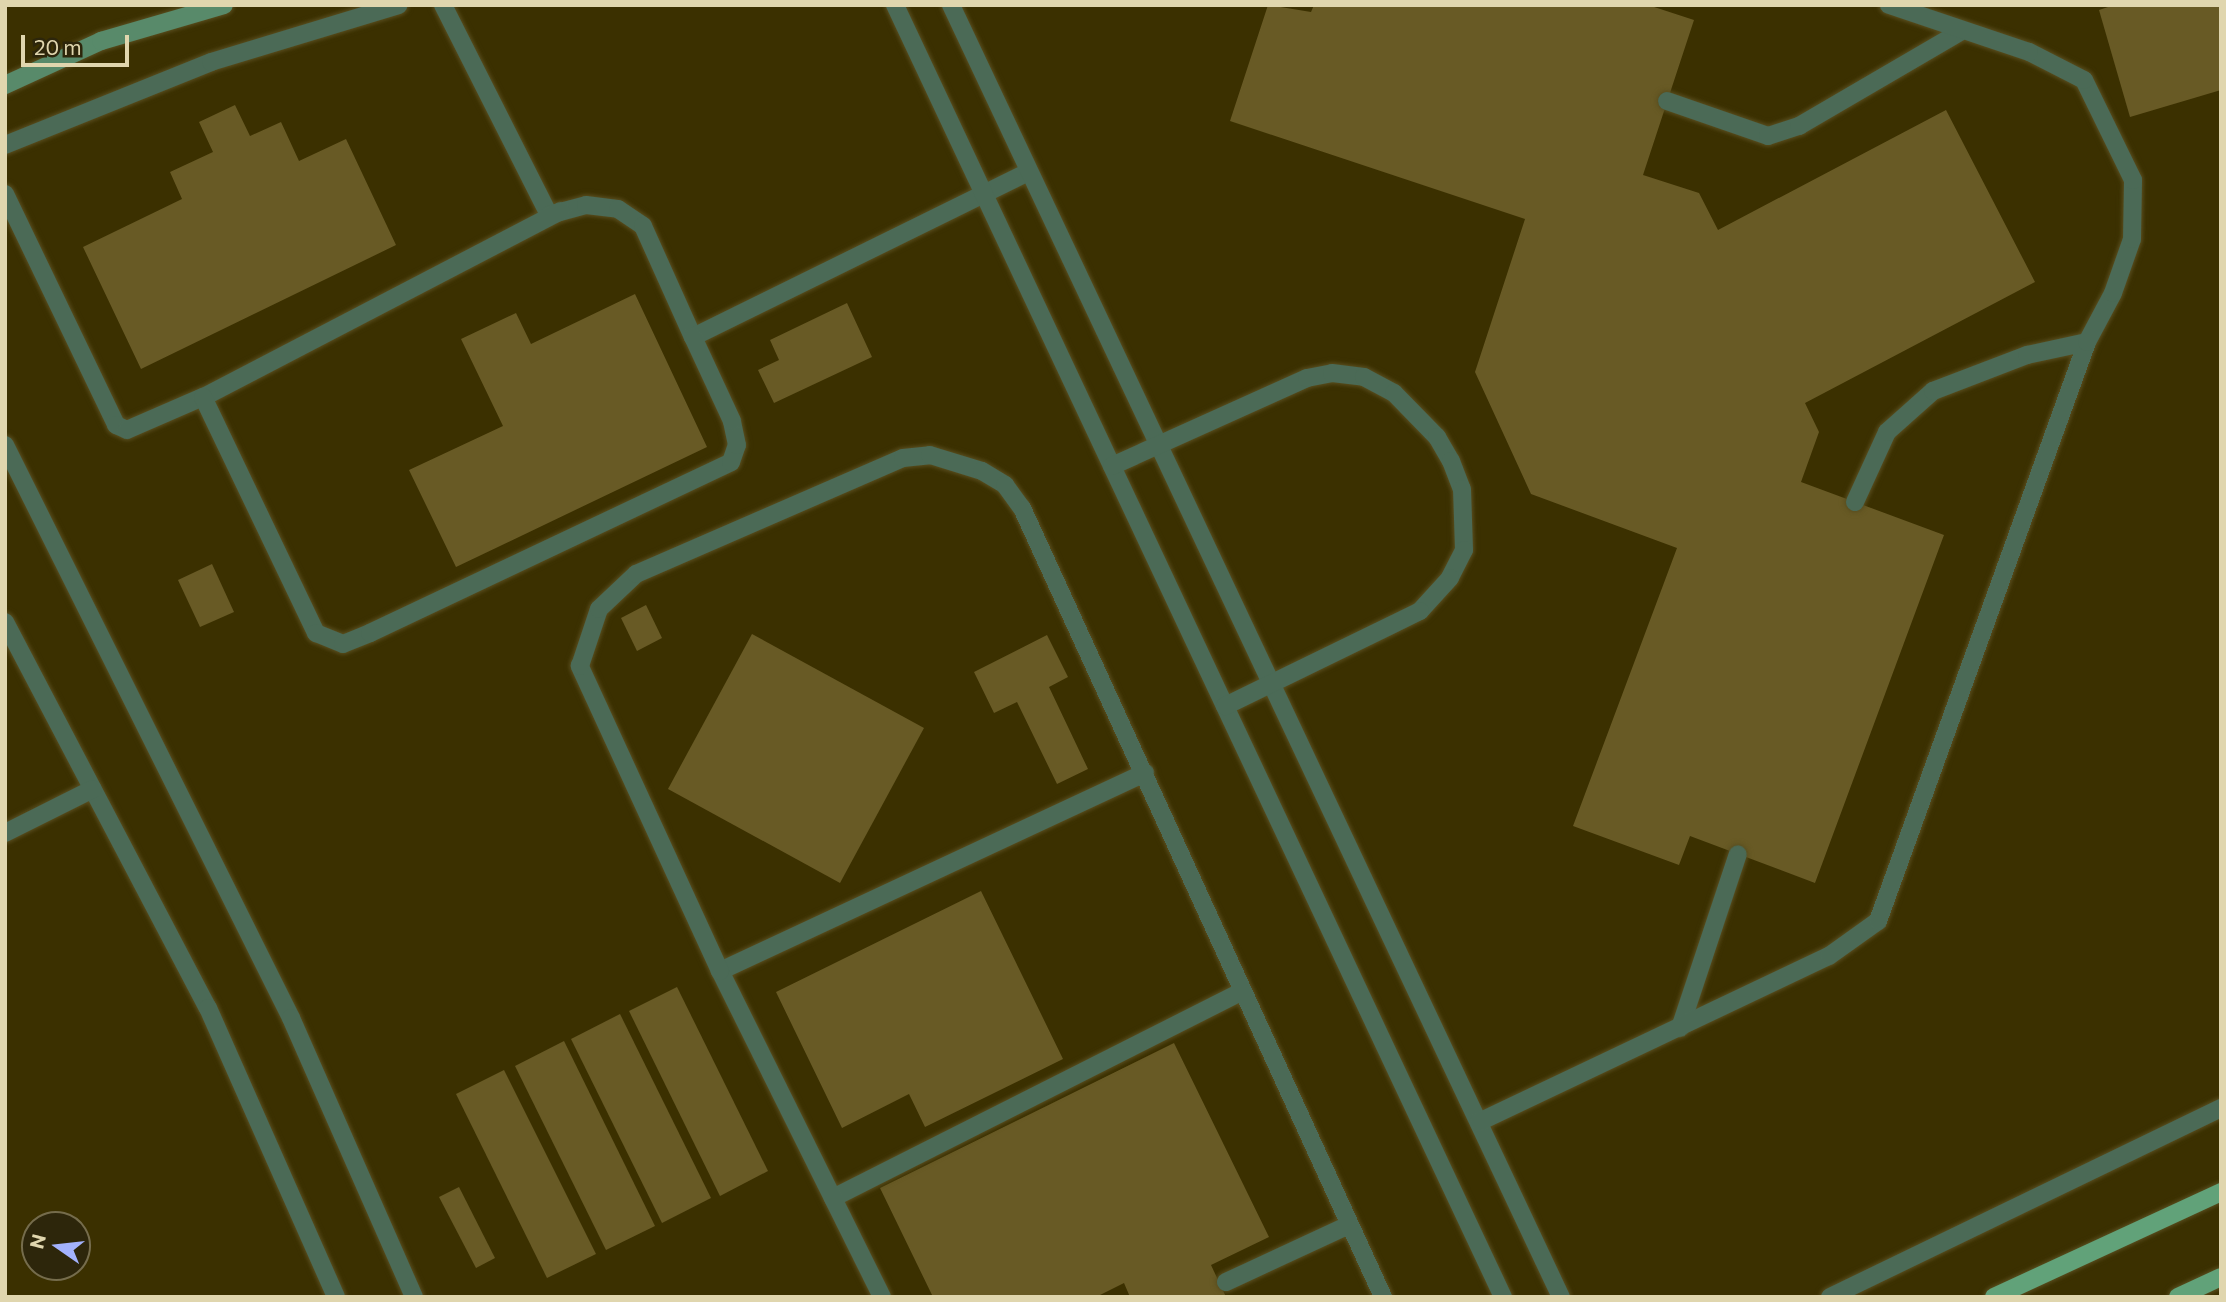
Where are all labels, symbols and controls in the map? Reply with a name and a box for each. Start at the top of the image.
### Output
scale bar [24,21,133,65]
text: 20 m [34,34,82,59]
north arrow [21,1211,91,1281]
text: N [24,1232,50,1251]

